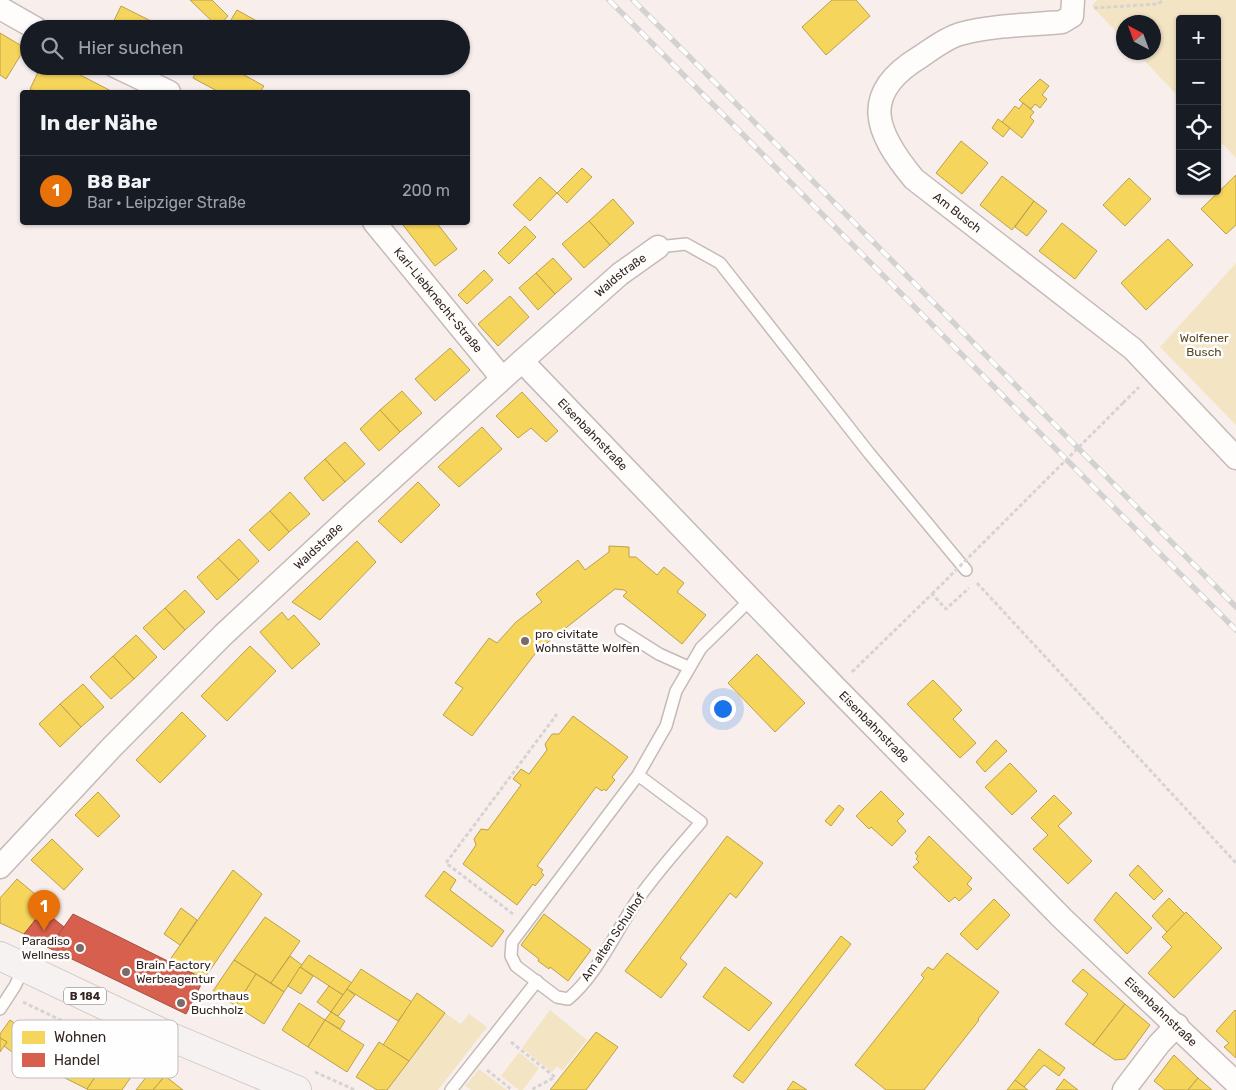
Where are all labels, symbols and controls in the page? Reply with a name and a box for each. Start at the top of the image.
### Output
north arrow [1116,15,1161,60]
map controls [1176,15,1221,195]
button: + [1176,15,1221,60]
search box [20,20,470,75]
icon: search [38,34,66,62]
text: Hier suchen [78,36,184,59]
button: − [1176,60,1221,105]
button: locate [1176,105,1221,150]
text: In der Nähe [40,110,158,135]
button: layers [1176,150,1221,195]
text: B8 Bar [87,170,151,193]
text: 1 [52,181,60,200]
text: 200 m [402,181,450,200]
street label: Am Busch [930,190,984,236]
text: Bar · Leipziger Straße [87,193,246,212]
street label: Karl-Liebknecht-Straße [391,245,485,356]
street label: Waldstraße [592,251,649,300]
park label: Wolfener Busch [1180,331,1229,359]
street label: Eisenbahnstraße [555,396,631,474]
street label: Waldstraße [291,520,346,572]
place label: pro civitate Wohnstätte Wolfen [535,627,640,655]
marker: pro civitate Wohnstätte Wolfen [519,635,531,647]
street label: Eisenbahnstraße [836,688,913,766]
your location [710,696,736,722]
pin: 1 [28,890,60,931]
street label: Am alten Schulhof [578,890,648,984]
place label: Paradiso Wellness [22,934,70,962]
marker: Paradiso Wellness [74,942,86,954]
place label: Brain Factory Werbeagentur [136,958,215,986]
marker: Brain Factory Werbeagentur [120,966,132,978]
street label: Eisenbahnstraße [1122,974,1200,1049]
road number: B 184 [64,988,106,1004]
place label: Sporthaus Buchholz [191,989,249,1017]
marker: Sporthaus Buchholz [175,997,187,1009]
legend [12,1020,178,1078]
text: Wohnen [54,1029,106,1046]
text: Handel [54,1052,100,1069]

